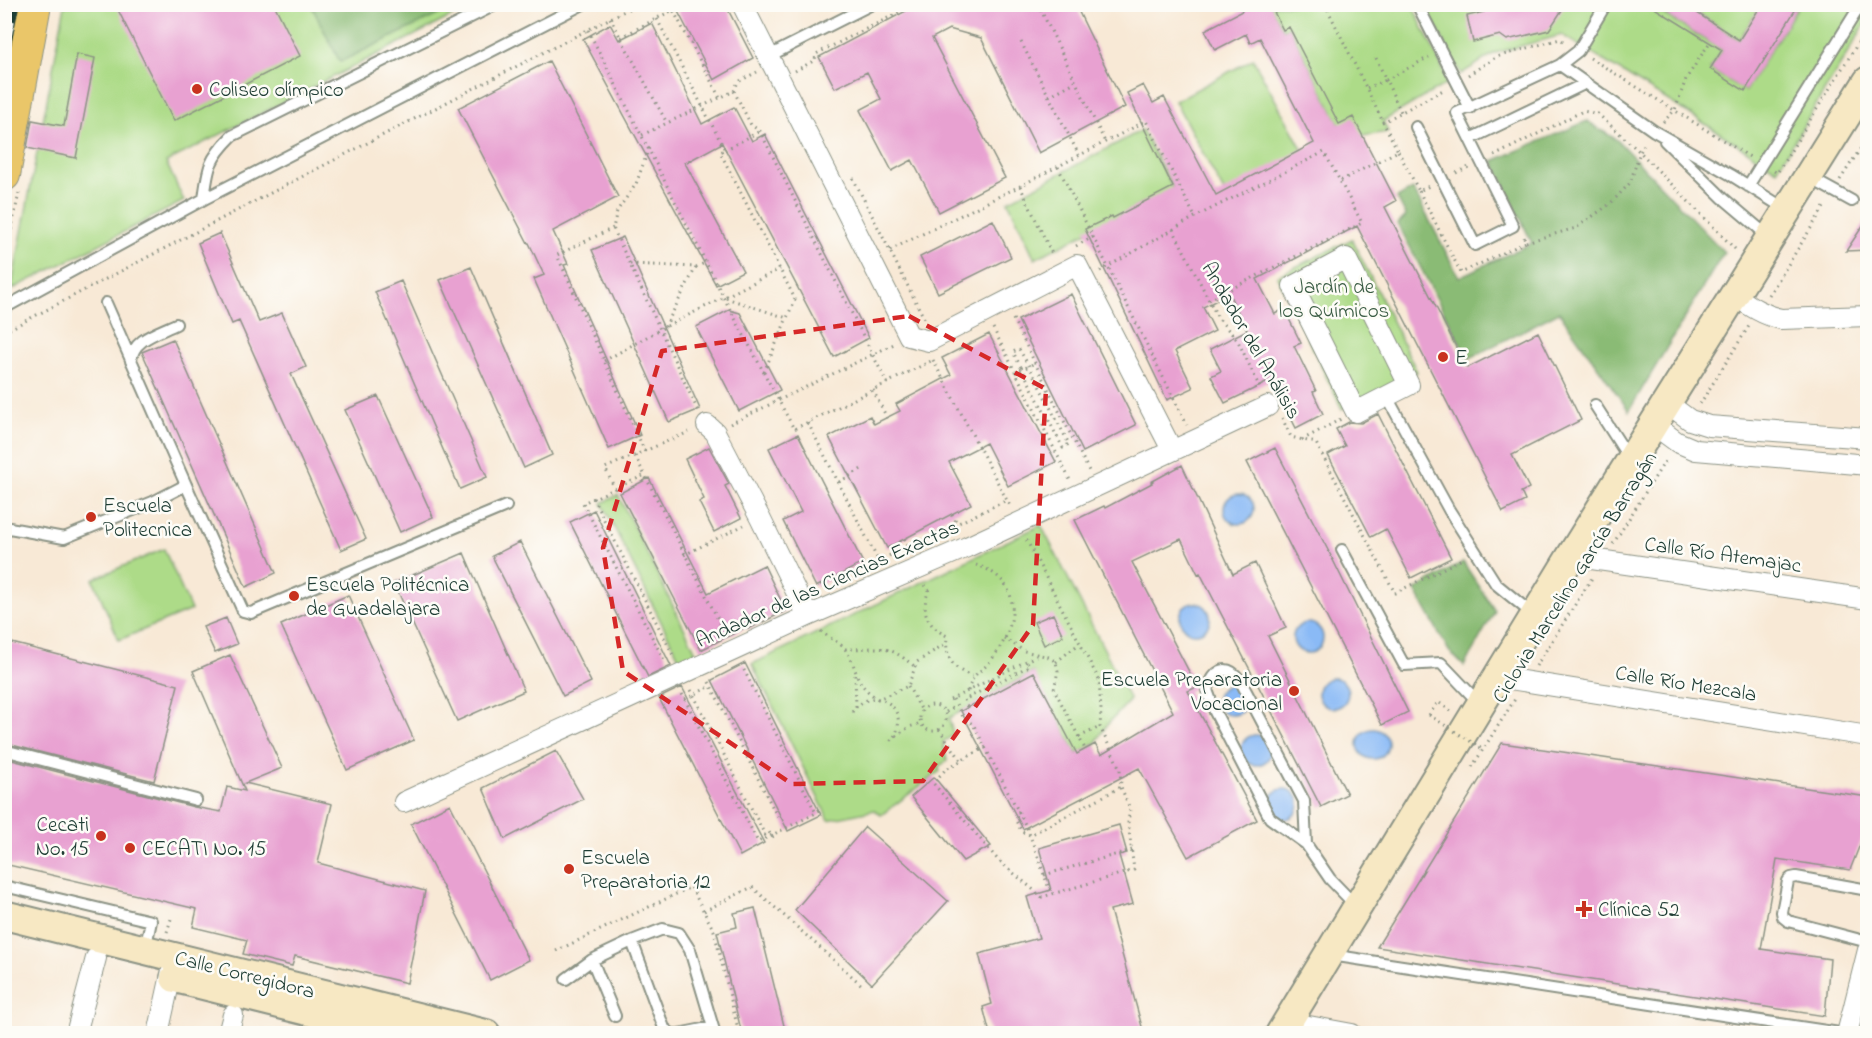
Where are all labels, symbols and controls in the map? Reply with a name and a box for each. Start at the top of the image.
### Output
place label: Coliseo olímpico [209,76,344,106]
marker: Coliseo olímpico [190,82,204,96]
street label: Andador del Análisis [1193,257,1308,425]
park label: Jardín de los Químicos [1279,273,1389,327]
place label: E [1455,344,1468,374]
marker: E [1436,350,1450,364]
street label: Ciclovia Marcelino García Barragán [1486,446,1667,711]
place label: Escuela Politecnica [103,492,192,546]
marker: Escuela Politecnica [84,510,98,524]
street label: Andador de las Ciencias Exactas [691,513,964,657]
street label: Calle Río Atemajac [1642,530,1804,582]
place label: Escuela Politécnica de Guadalajara [306,571,469,625]
marker: Escuela Politécnica de Guadalajara [287,589,301,603]
street label: Calle Río Mezcala [1613,659,1758,711]
place label: Escuela Preparatoria Vocacional [1101,666,1282,720]
marker: Escuela Preparatoria Vocacional [1287,684,1301,698]
place label: Cecati No. 15 [36,811,89,865]
marker: Cecati No. 15 [94,829,108,843]
place label: CECATI No. 15 [142,835,266,865]
marker: CECATI No. 15 [123,841,137,855]
place label: Escuela Preparatoria 12 [581,844,710,898]
marker: Escuela Preparatoria 12 [562,862,576,876]
place label: Clínica 52 [1598,896,1679,926]
marker: Clínica 52 [1575,900,1593,918]
street label: Calle Corregidora [171,944,318,1010]

